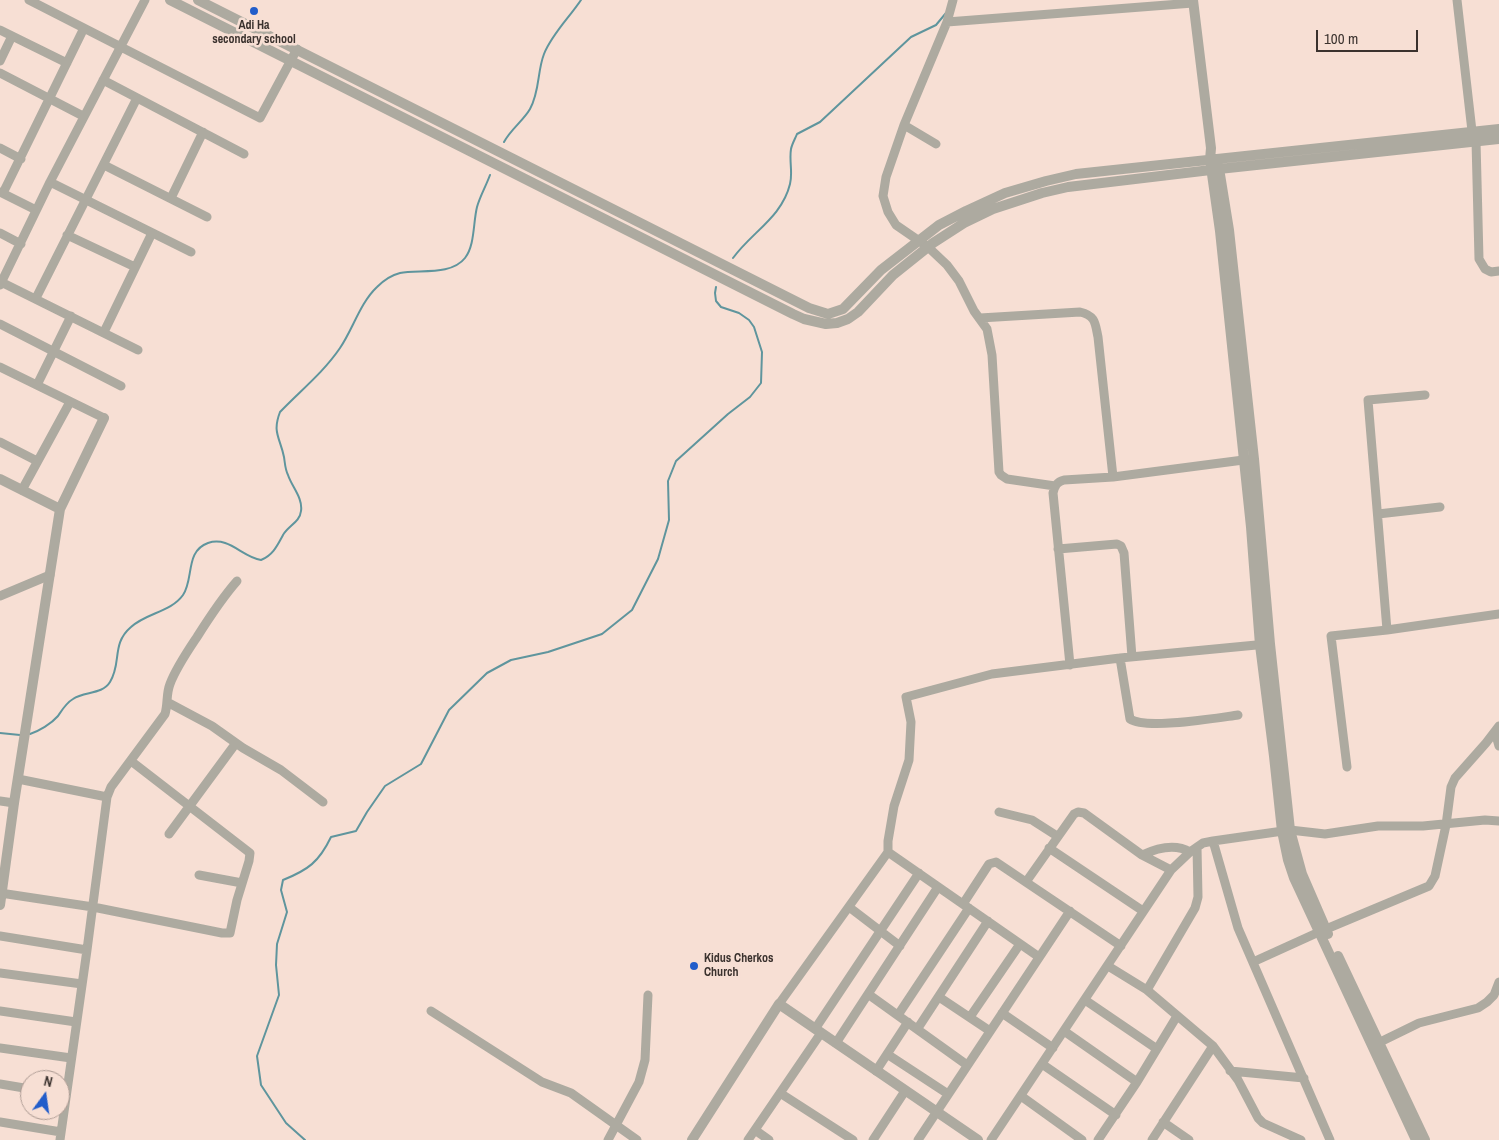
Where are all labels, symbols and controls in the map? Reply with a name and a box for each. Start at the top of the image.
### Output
marker: Adi Ha secondary school [248,5,260,17]
place label: Adi Ha secondary school [212,19,296,47]
scale bar [1319,20,1422,52]
text: 100 m [1324,28,1358,49]
place label: Kidus Cherkos Church [704,952,773,980]
marker: Kidus Cherkos Church [688,960,700,972]
north arrow [20,1070,70,1120]
text: N [42,1072,55,1091]

